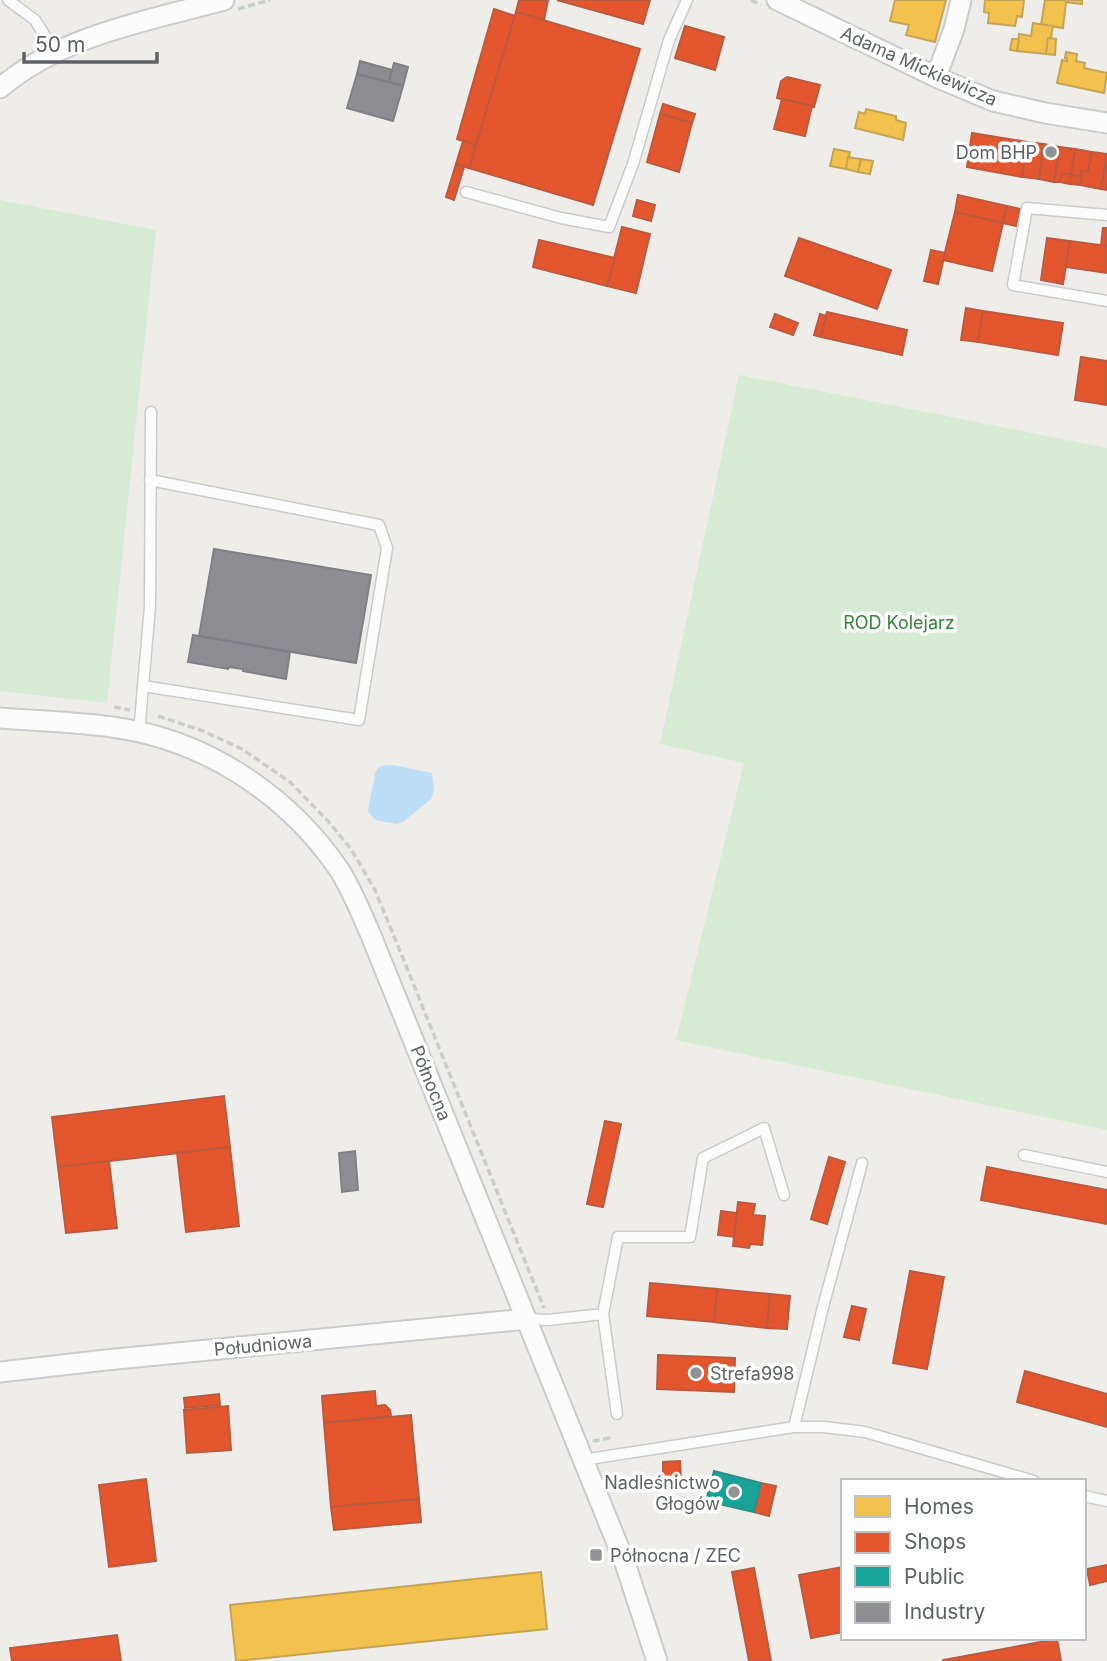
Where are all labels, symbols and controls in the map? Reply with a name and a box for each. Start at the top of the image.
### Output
scale bar [24,21,158,65]
street label: Adama Mickiewicza [838,22,1000,110]
text: 50 m [35,32,85,57]
place label: Dom BHP [956,142,1037,163]
marker: Dom BHP [1043,144,1059,160]
park label: ROD Kolejarz [843,612,955,633]
street label: Północna [406,1042,456,1124]
street label: Południowa [213,1330,313,1360]
place label: Strefa998 [710,1363,794,1384]
marker: Strefa998 [688,1365,704,1381]
place label: Nadleśnictwo Głogów [604,1472,720,1514]
legend [841,1479,1086,1640]
marker: Nadleśnictwo Głogów [726,1484,742,1500]
text: Homes [904,1494,974,1519]
text: Shops [904,1529,966,1554]
place label: Północna / ZEC [610,1545,741,1566]
marker: Północna / ZEC [588,1547,604,1563]
text: Public [904,1564,965,1589]
text: Industry [904,1599,986,1624]

